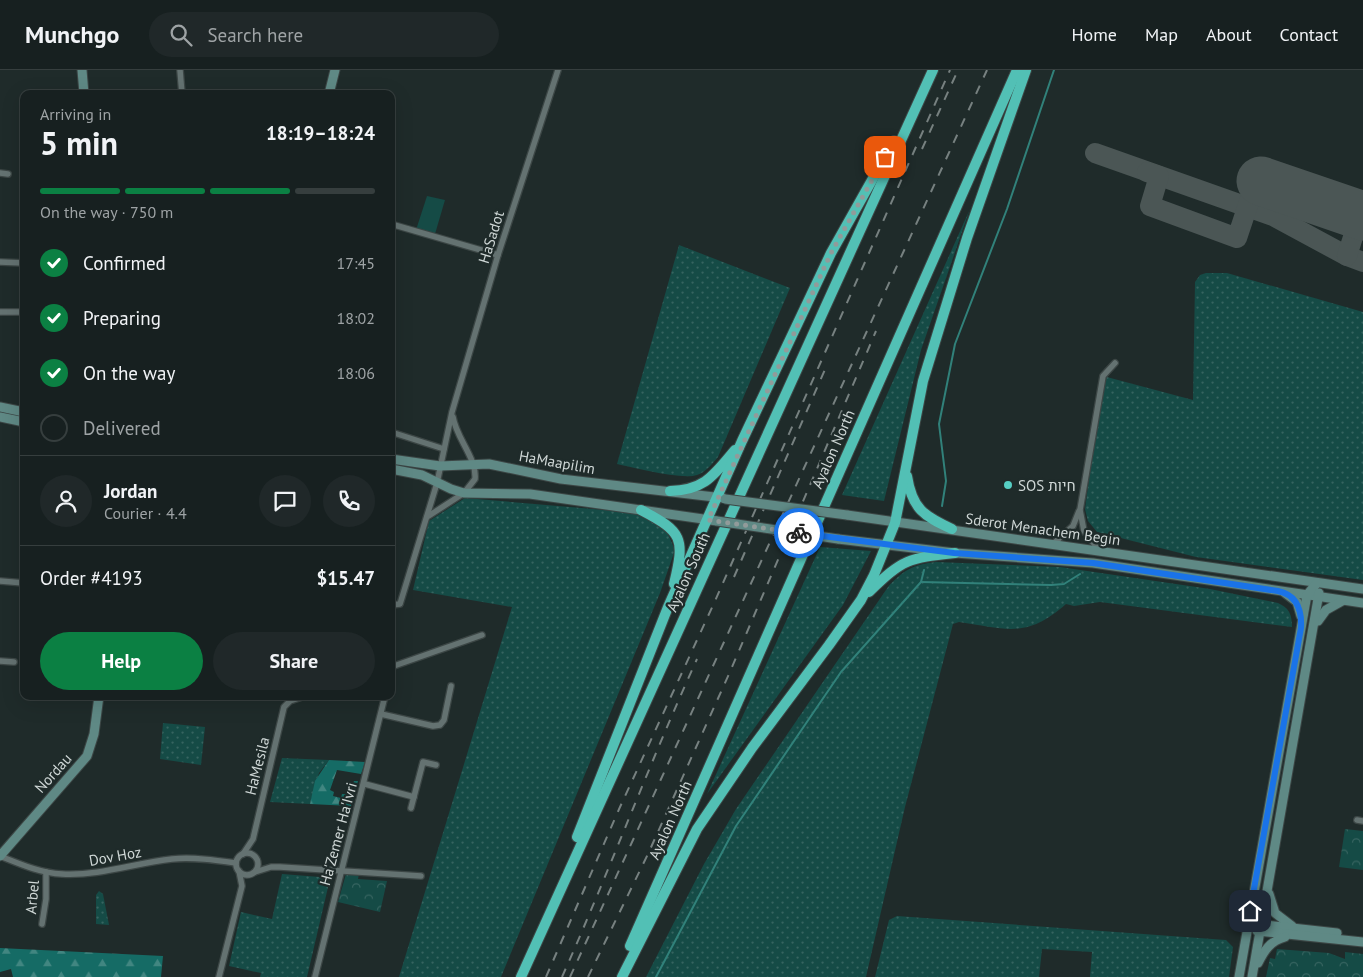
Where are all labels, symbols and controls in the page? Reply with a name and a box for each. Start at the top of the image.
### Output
search box [149,12,499,57]
text: Munchgo [25,19,119,50]
icon: search [167,21,195,49]
text: Search here [207,23,303,47]
text: Home [1071,23,1117,46]
text: Map [1145,23,1178,46]
text: About [1206,23,1252,46]
text: Contact [1280,23,1338,46]
text: Arriving in [40,104,111,124]
text: 18:19–18:24 [266,121,375,145]
text: 5 min [40,122,118,164]
pin [864,136,906,178]
icon: bag [871,143,899,171]
text: On the way · 750 m [40,202,173,222]
street label: HaSadot [474,208,508,266]
icon: check [40,249,68,277]
text: Confirmed [83,251,166,275]
text: 17:45 [337,253,375,273]
icon: check [40,304,68,332]
text: Preparing [83,306,161,330]
text: 18:02 [337,308,375,328]
icon: check [40,359,68,387]
text: On the way [83,361,175,385]
text: 18:06 [337,363,375,383]
street label: Ayalon North [807,407,859,491]
text: Delivered [83,416,161,440]
street label: HaMaapilim [517,446,597,478]
button: person [40,475,92,527]
button: chat [259,475,311,527]
button: phone [323,475,375,527]
place label: SOS חיות [1018,476,1076,495]
text: Jordan [104,479,157,503]
marker: SOS חיות [1002,479,1014,491]
text: Courier · 4.4 [104,503,187,523]
courier [774,508,824,558]
street label: Sderot Menachem Begin [964,509,1122,549]
icon: bike [785,519,813,547]
street label: Ayalon South [662,529,714,615]
text: Order #4193 [40,566,143,590]
text: $15.47 [316,566,375,590]
button: Help [40,632,203,690]
button: Share [213,632,375,690]
street label: HaMesila [241,735,273,797]
street label: Nordau [30,749,76,797]
street label: Ayalon North [644,778,696,862]
street label: Ha'Zemer Ha'Ivri [315,780,361,888]
street label: Dov Hoz [87,842,143,870]
street label: Arbel [21,879,43,915]
pin [1229,890,1271,932]
icon: home [1236,897,1264,925]

